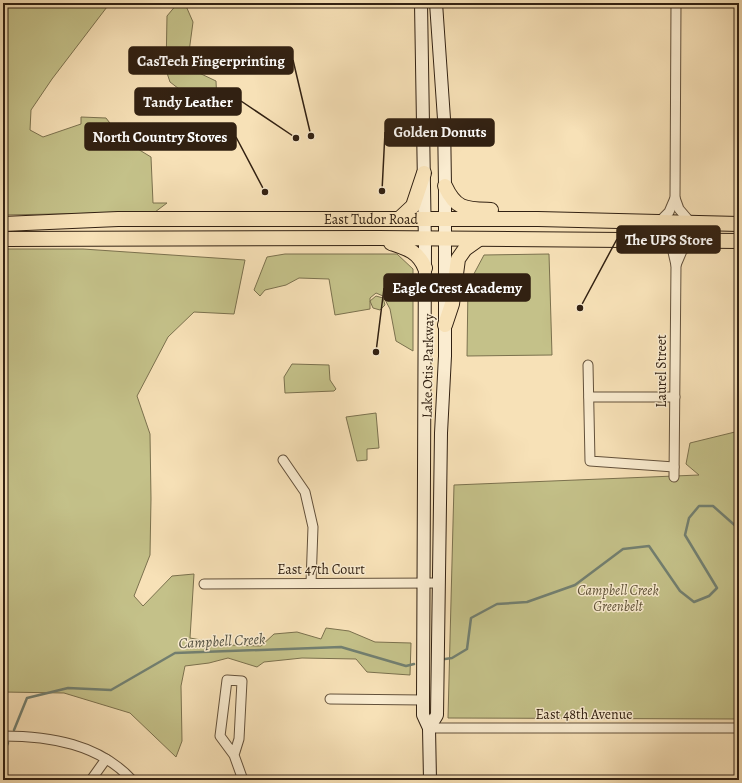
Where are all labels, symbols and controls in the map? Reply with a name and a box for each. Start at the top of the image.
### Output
callout: CasTech Fingerprinting [129,47,293,74]
text: CasTech Fingerprinting [137,51,285,71]
callout: Tandy Leather [135,88,241,115]
text: Tandy Leather [143,92,233,112]
callout: Golden Donuts [385,119,494,146]
text: Golden Donuts [393,122,487,142]
callout: North Country Stoves [85,123,236,150]
text: North Country Stoves [93,127,227,147]
street label: East Tudor Road [324,210,418,229]
callout: The UPS Store [617,226,720,253]
text: The UPS Store [625,230,713,250]
callout: Eagle Crest Academy [384,274,530,301]
text: Eagle Crest Academy [392,278,523,298]
street label: Lake Otis Parkway [418,313,438,418]
street label: Laurel Street [652,334,671,408]
street label: East 47th Court [277,560,365,579]
park label: Campbell Creek Greenbelt [577,581,659,616]
water label: Campbell Creek [178,629,266,653]
street label: East 48th Avenue [535,705,633,724]

